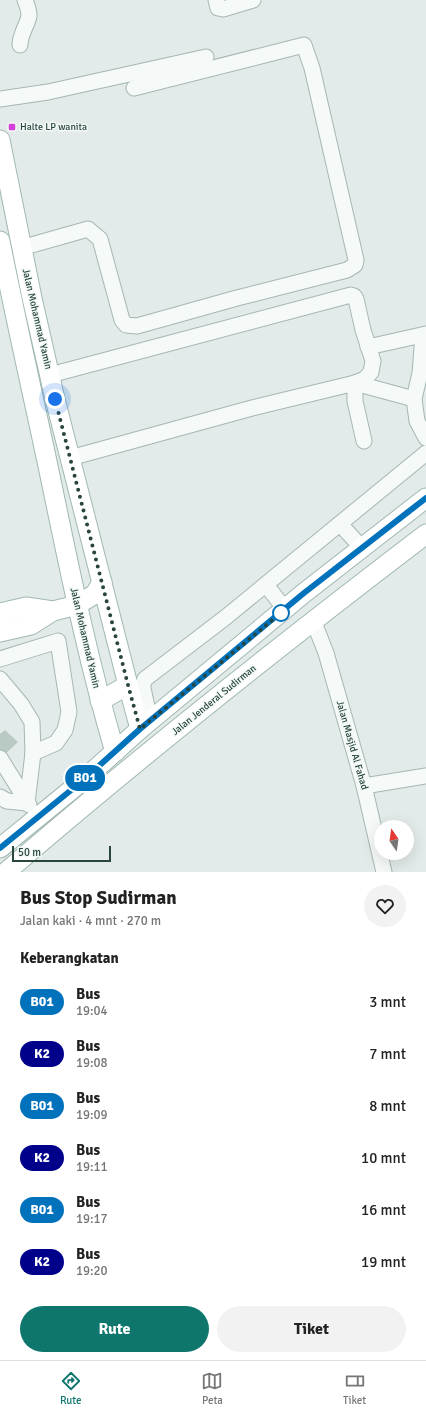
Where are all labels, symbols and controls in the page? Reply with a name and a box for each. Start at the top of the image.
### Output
place label: Halte LP wanita [20,121,87,133]
marker: Halte LP wanita [7,122,17,132]
street label: Jalan Mohammad Yamin [20,267,54,371]
your location [45,389,65,409]
street label: Jalan Mohammad Yamin [68,586,102,690]
unlabelled marker [272,604,290,622]
street label: Jalan Jenderal Sudirman [169,662,259,738]
street label: Jalan Masjid Al Fahad [334,699,370,791]
line badge: B01 [62,765,108,791]
text: B01 [73,769,97,786]
north arrow [374,820,414,860]
map controls [374,820,414,860]
scale bar [12,844,111,863]
text: 50 m [18,846,41,859]
button: heart [364,885,406,927]
text: Bus Stop Sudirman [20,886,177,910]
text: Jalan kaki · 4 mnt · 270 m [20,913,161,929]
text: Keberangkatan [20,949,119,967]
text: Bus [76,985,100,1003]
text: B01 [30,993,54,1010]
text: 3 mnt [369,993,406,1011]
text: 19:04 [76,1003,108,1019]
text: Bus [76,1037,100,1055]
text: K2 [34,1045,50,1062]
text: 7 mnt [369,1045,406,1063]
text: 19:08 [76,1055,108,1071]
text: Bus [76,1089,100,1107]
text: B01 [30,1097,54,1114]
text: 8 mnt [369,1097,406,1115]
text: 19:09 [76,1107,108,1123]
text: Bus [76,1141,100,1159]
text: K2 [34,1149,50,1166]
text: 10 mnt [361,1149,406,1167]
text: 19:11 [76,1159,108,1175]
text: Bus [76,1193,100,1211]
text: B01 [30,1201,54,1218]
text: 16 mnt [361,1201,406,1219]
text: 19:17 [76,1211,108,1227]
text: Bus [76,1245,100,1263]
text: K2 [34,1253,50,1270]
text: 19 mnt [361,1253,406,1271]
text: 19:20 [76,1263,108,1279]
button: Rute [20,1306,209,1352]
button: Tiket [217,1306,406,1352]
tab: Rute [60,1370,82,1407]
tab: Peta [201,1370,223,1407]
tab: Tiket [343,1370,366,1407]

